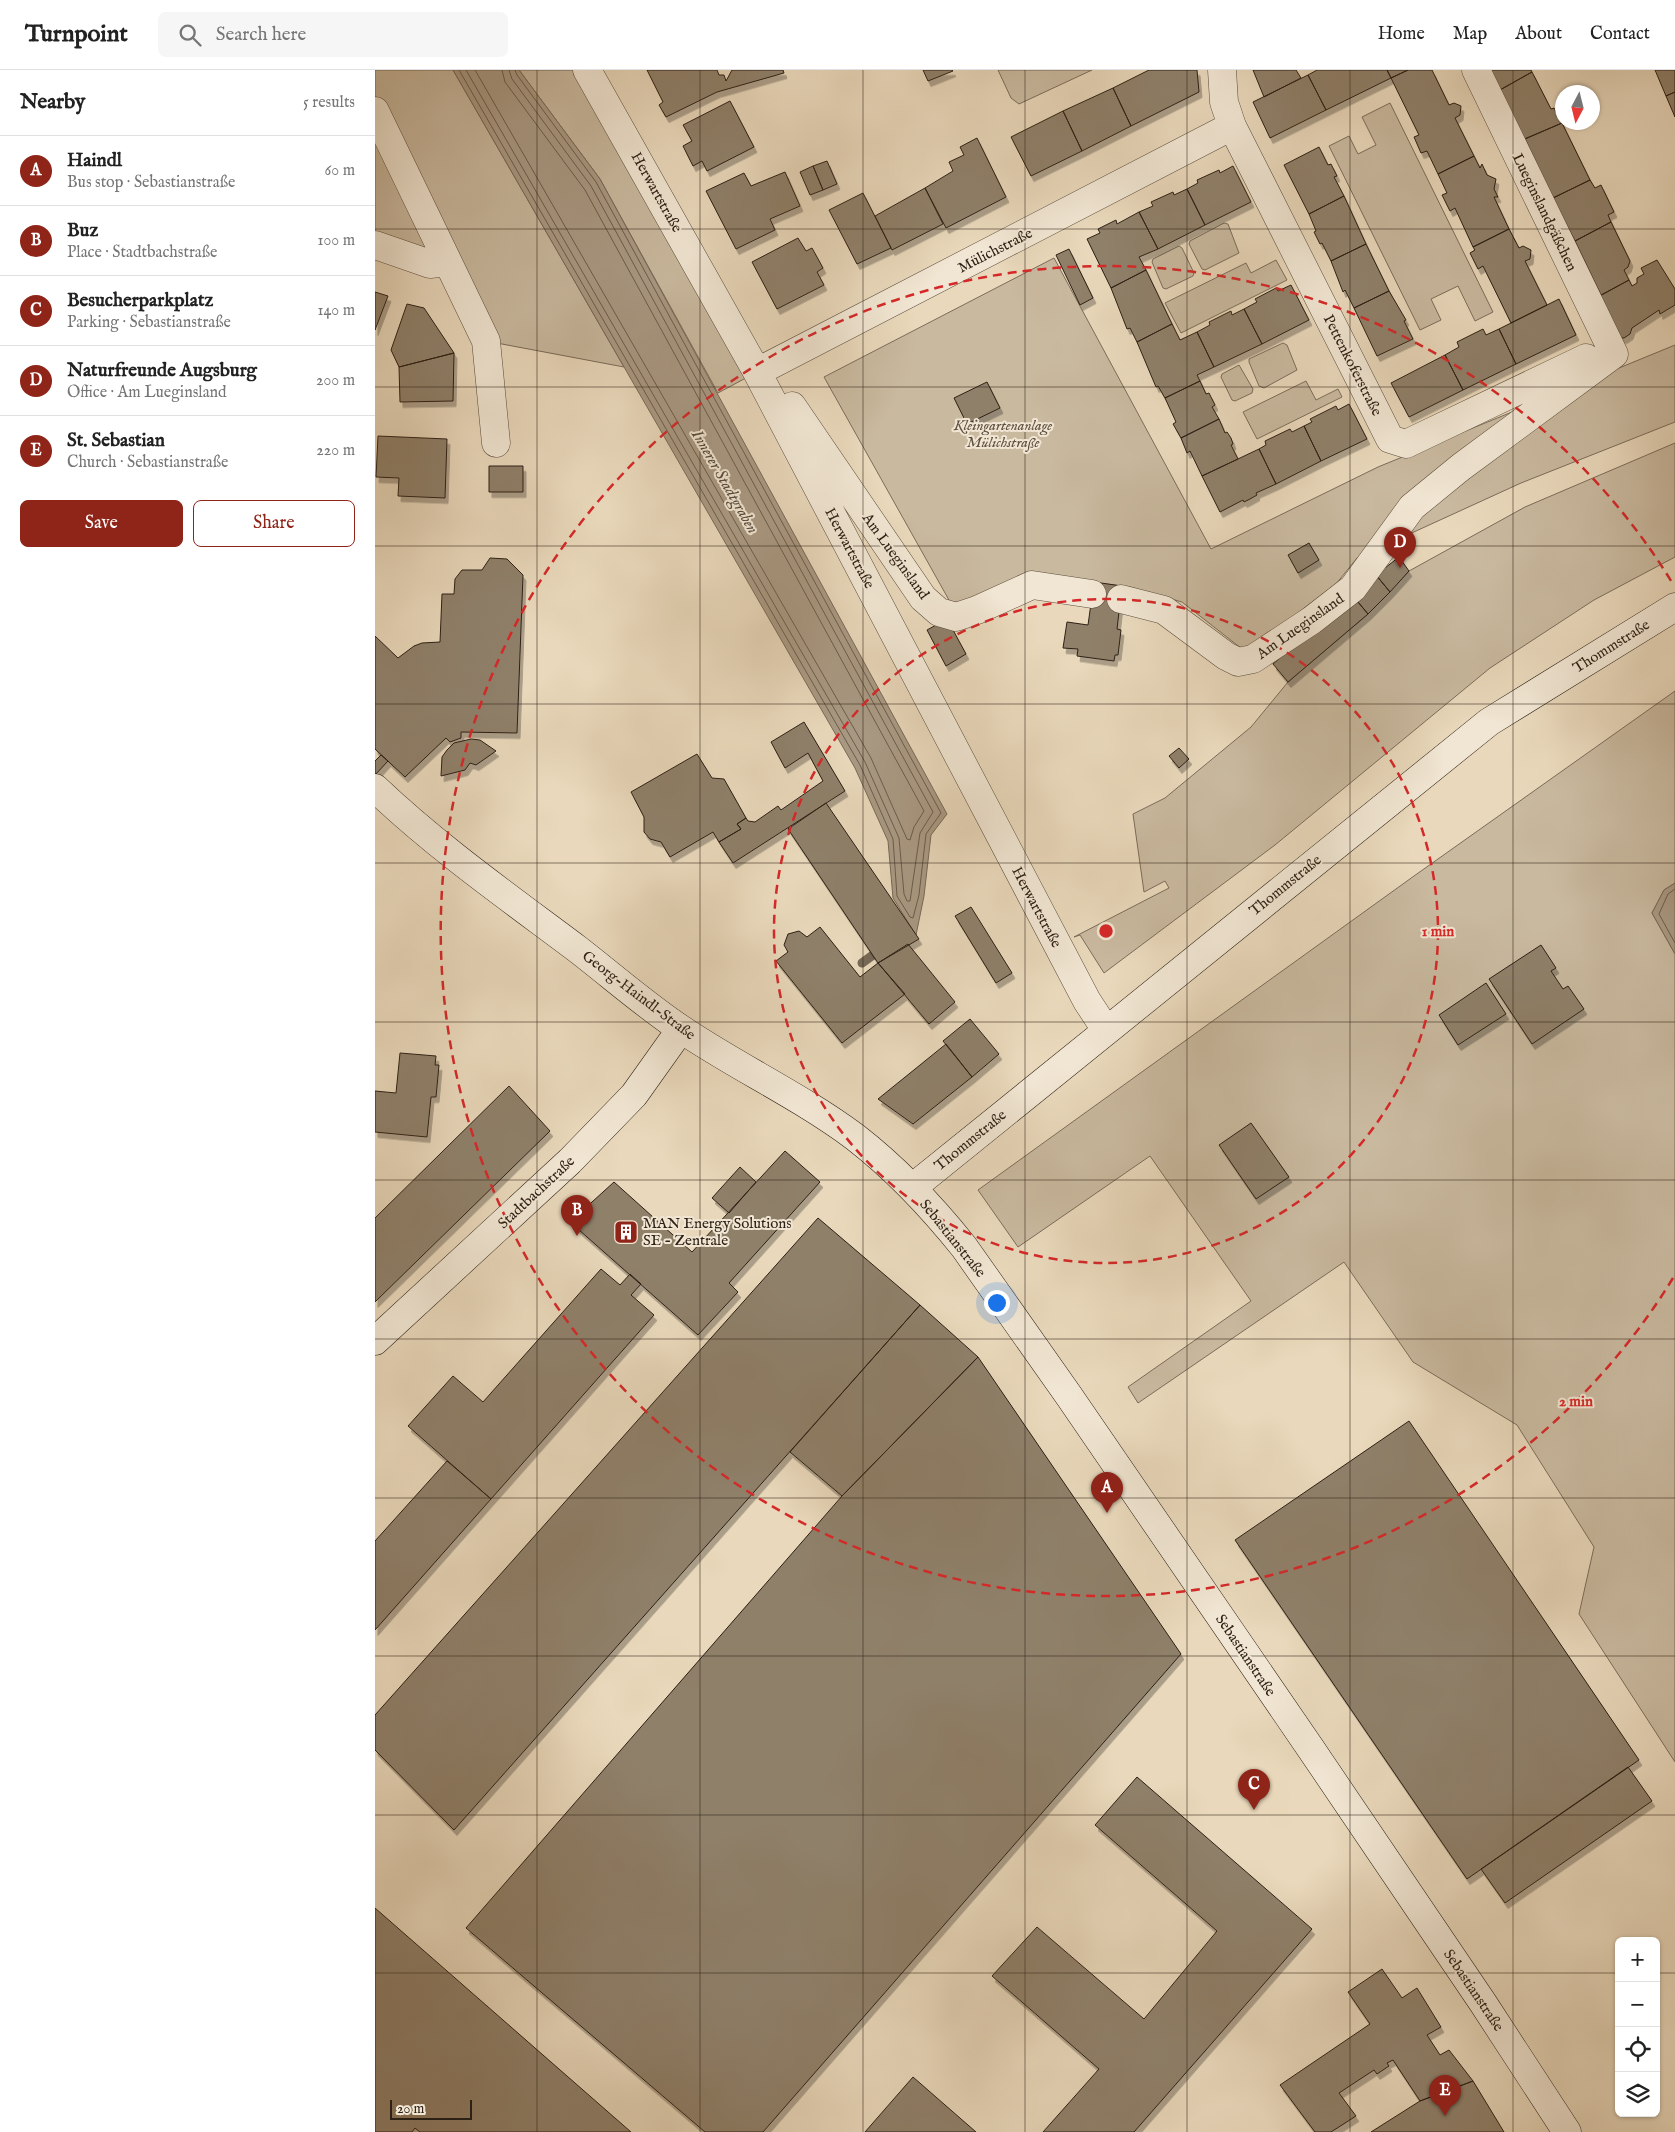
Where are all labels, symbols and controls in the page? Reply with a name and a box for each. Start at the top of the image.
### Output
search box [158,12,508,57]
text: Turnpoint [25,19,128,50]
icon: search [176,21,204,49]
text: Search here [216,23,306,47]
text: Home [1378,23,1425,46]
text: Map [1453,23,1487,46]
text: About [1515,23,1562,46]
text: Contact [1590,23,1650,46]
north arrow [1555,85,1600,130]
text: Nearby [20,89,85,116]
text: 5 results [303,93,355,113]
text: Haindl [67,149,122,173]
street label: Herwartstraße [627,149,687,236]
street label: Lueginslandgäßchen [1508,150,1581,274]
text: A [31,161,41,181]
text: 60 m [325,161,355,181]
text: Bus stop · Sebastianstraße [67,173,235,193]
text: Buz [67,219,98,243]
street label: Mülichstraße [955,223,1036,277]
text: B [31,231,41,251]
text: 100 m [318,231,355,251]
text: Place · Stadtbachstraße [67,243,217,263]
text: Besucherparkplatz [67,289,213,313]
text: C [30,301,42,321]
text: 140 m [317,301,355,321]
street label: Pettenkoferstraße [1319,311,1386,419]
text: Parking · Sebastianstraße [67,313,231,333]
text: Naturfreunde Augsburg [67,359,257,383]
text: D [30,371,42,391]
text: 200 m [316,371,355,391]
text: Office · Am Lueginsland [67,383,227,403]
park label: Kleingartenanlage Mülichstraße [953,416,1052,452]
water label: Innerer Stadtgraben [686,426,762,538]
text: St. Sebastian [67,429,165,453]
text: E [30,441,42,461]
text: 220 m [316,441,355,461]
text: Church · Sebastianstraße [67,453,228,473]
button: Save [20,500,183,547]
button: Share [193,500,355,547]
street label: Herwartstraße [820,504,879,592]
street label: Am Lueginsland [857,509,934,604]
pin: D [1384,527,1416,568]
street label: Am Lueginsland [1252,589,1348,664]
street label: Thommstraße [1569,615,1653,678]
street label: Thommstraße [1245,850,1325,920]
street label: Herwartstraße [1007,863,1066,951]
centre of rings [1097,922,1115,940]
text: 1 min [1422,922,1454,941]
street label: Georg-Haindl-Straße [578,946,699,1044]
street label: Thommstraße [930,1105,1010,1175]
street label: Stadtbachstraße [494,1152,579,1233]
pin: B [561,1195,593,1236]
street label: Sebastianstraße [915,1195,990,1281]
place label: MAN Energy Solutions SE - Zentrale [643,1214,791,1250]
building icon: MAN Energy Solutions SE - Zentrale [613,1219,639,1245]
your location [984,1290,1010,1316]
text: 2 min [1559,1392,1593,1411]
pin: A [1091,1472,1123,1513]
street label: Sebastianstraße [1211,1611,1280,1700]
pin: C [1238,1769,1270,1810]
map controls [1615,1937,1660,2117]
button: + [1615,1937,1660,1982]
street label: Sebastianstraße [1439,1946,1508,2035]
button: − [1615,1982,1660,2027]
button: locate [1615,2027,1660,2072]
button: layers [1615,2072,1660,2117]
pin: E [1429,2075,1461,2116]
scale bar [390,2097,473,2120]
text: 20 m [397,2100,424,2118]

